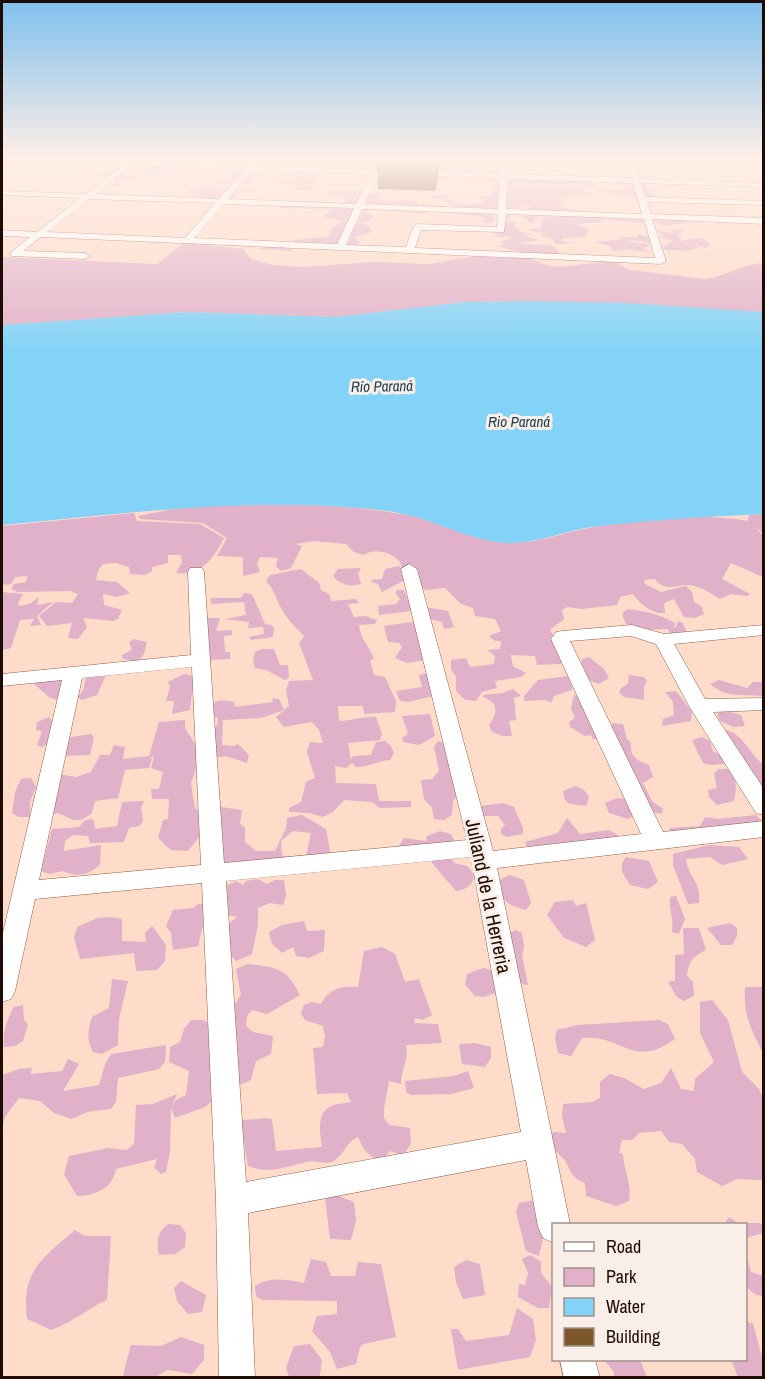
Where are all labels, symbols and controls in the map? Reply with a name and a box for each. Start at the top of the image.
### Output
water label: Río Paraná [351,375,413,397]
water label: Rio Paraná [488,411,550,432]
street label: Juliand de la Herreria [459,816,519,976]
legend [552,1223,747,1361]
text: Road [606,1234,641,1259]
text: Park [606,1264,637,1289]
text: Water [606,1294,645,1319]
text: Building [606,1324,661,1349]

